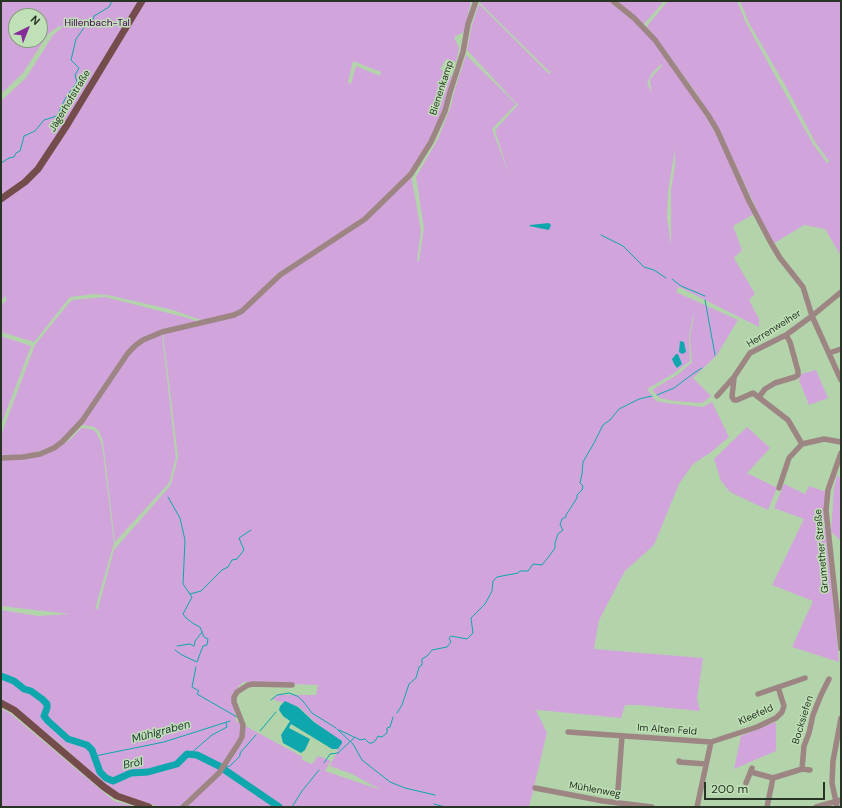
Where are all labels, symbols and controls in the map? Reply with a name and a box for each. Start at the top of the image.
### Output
north arrow [8,8,48,48]
text: N [28,12,43,28]
park label: Hillenbach-Tal [64,17,130,29]
street label: Bienenkamp [428,59,456,117]
street label: Jägerhofstraße [47,68,93,134]
street label: Herrenweiher [745,308,803,350]
street label: Grumether Straße [812,509,832,593]
street label: Bocksiefen [790,694,816,746]
street label: Kleefeld [737,702,775,728]
water label: Mühlgraben [130,718,192,746]
street label: Im Alten Feld [637,722,697,738]
water label: Bröl [122,756,144,772]
scale bar [706,774,827,800]
street label: Mühlenweg [568,780,622,800]
text: 200 m [711,781,748,797]

